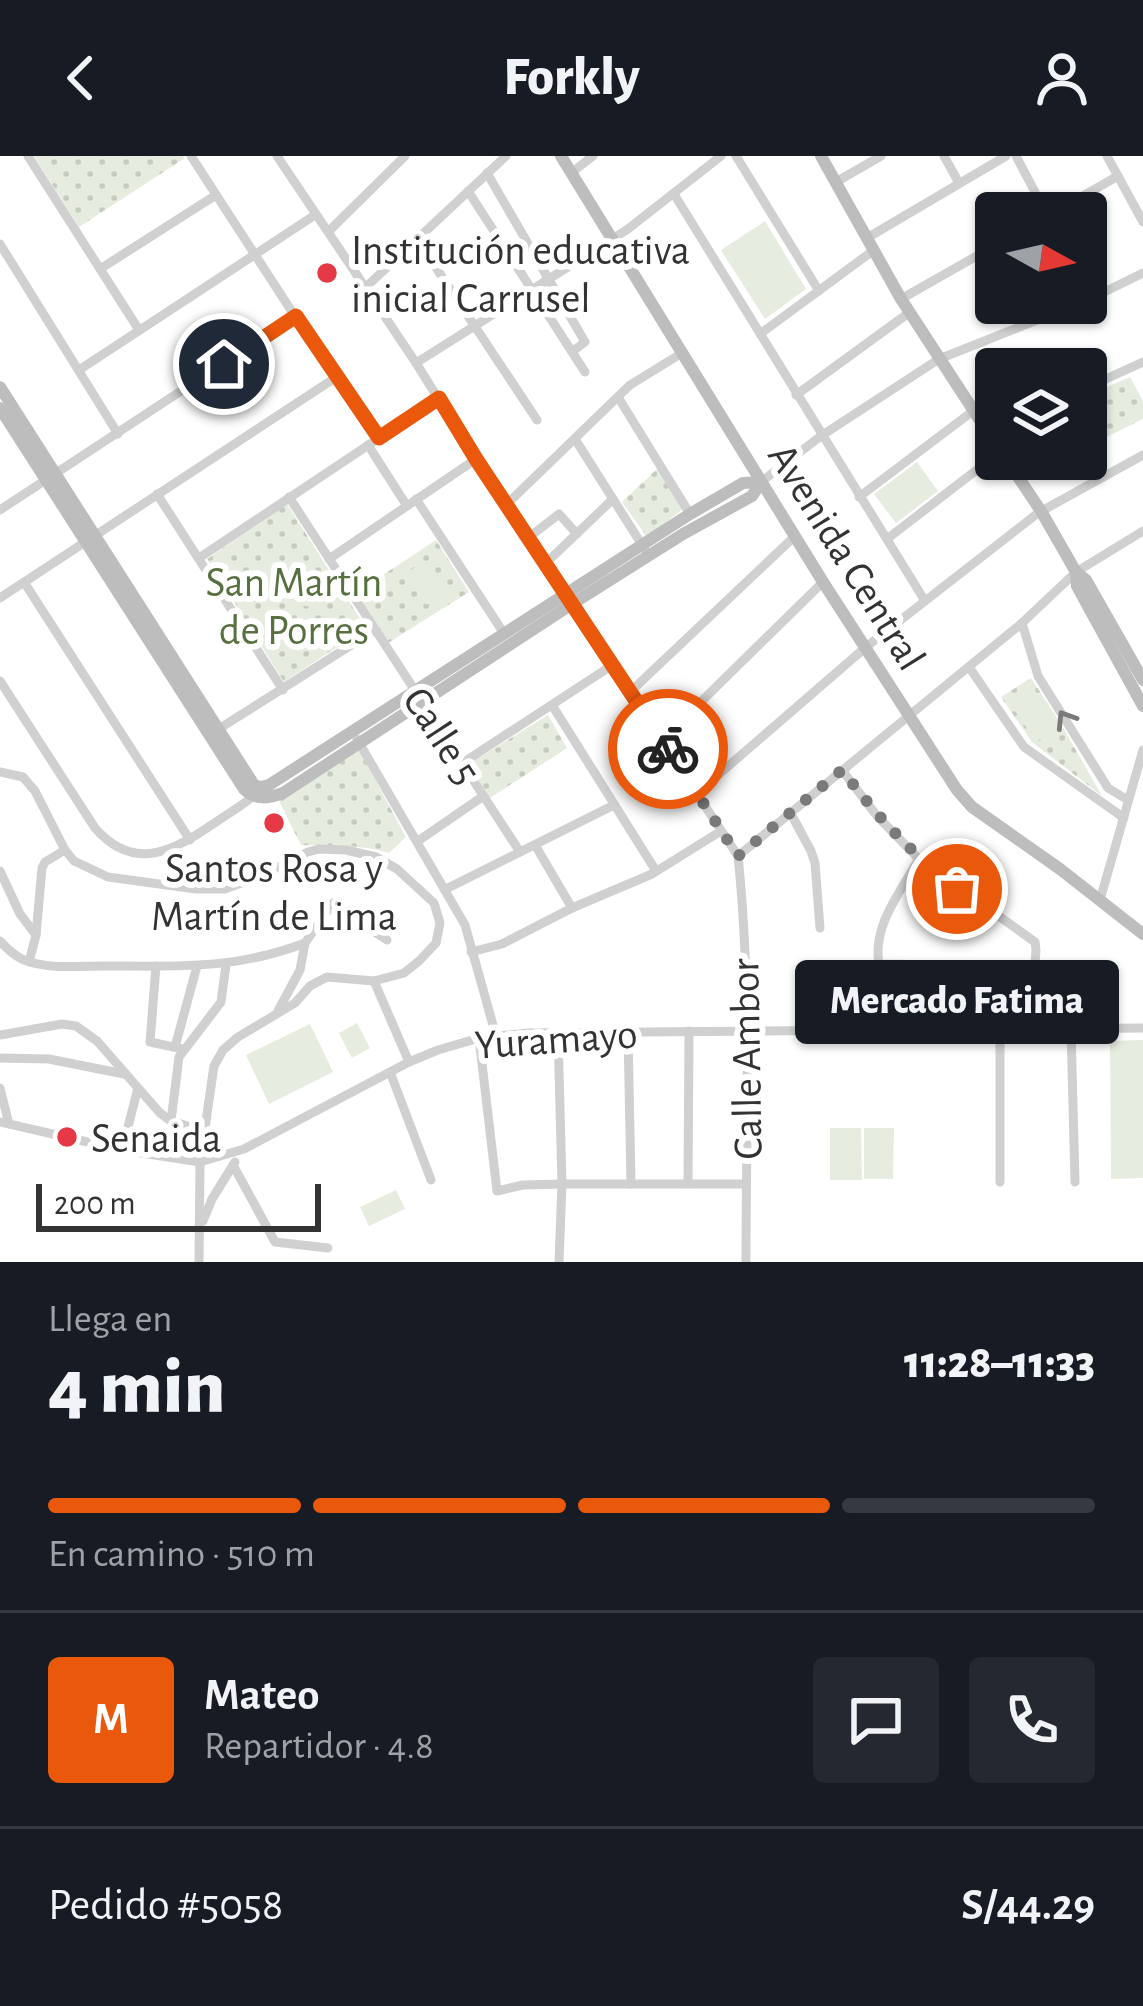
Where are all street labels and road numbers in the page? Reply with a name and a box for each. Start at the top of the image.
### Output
street label: Avenida Central [760,436,933,678]
street label: Calle 5 [395,680,488,792]
street label: Calle Ambor [724,958,770,1160]
street label: Yuramayo [473,1013,639,1067]

